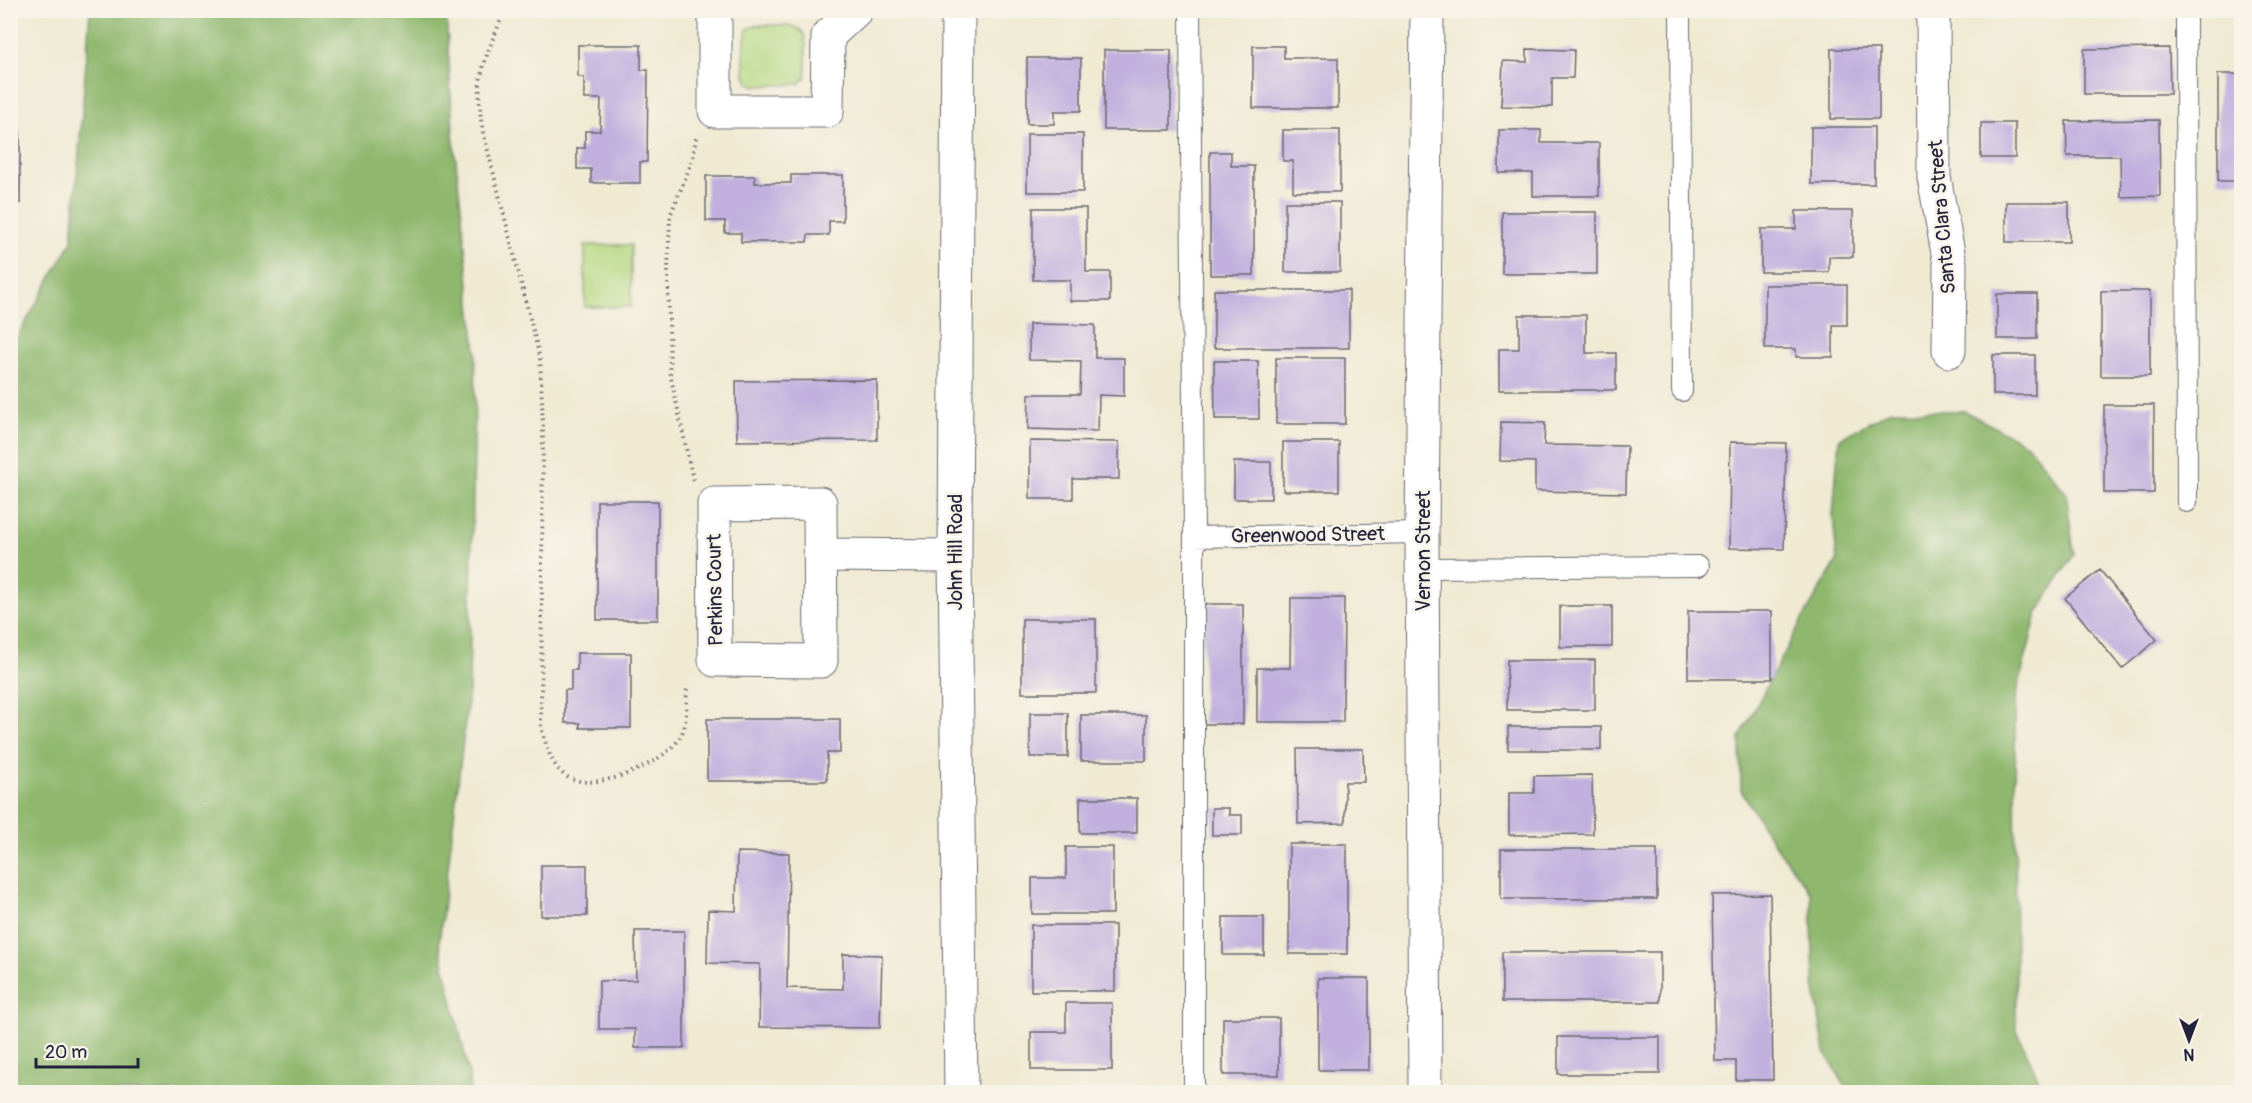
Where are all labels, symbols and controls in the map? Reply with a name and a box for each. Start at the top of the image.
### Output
street label: Santa Clara Street [1923,138,1961,295]
street label: Vernon Street [1411,489,1436,612]
street label: John Hill Road [943,494,968,610]
street label: Greenwood Street [1231,521,1386,549]
street label: Perkins Court [702,533,728,646]
north arrow [2159,1010,2219,1070]
scale bar [36,1031,138,1069]
text: 20 m [45,1041,87,1064]
text: N [2183,1044,2194,1064]

